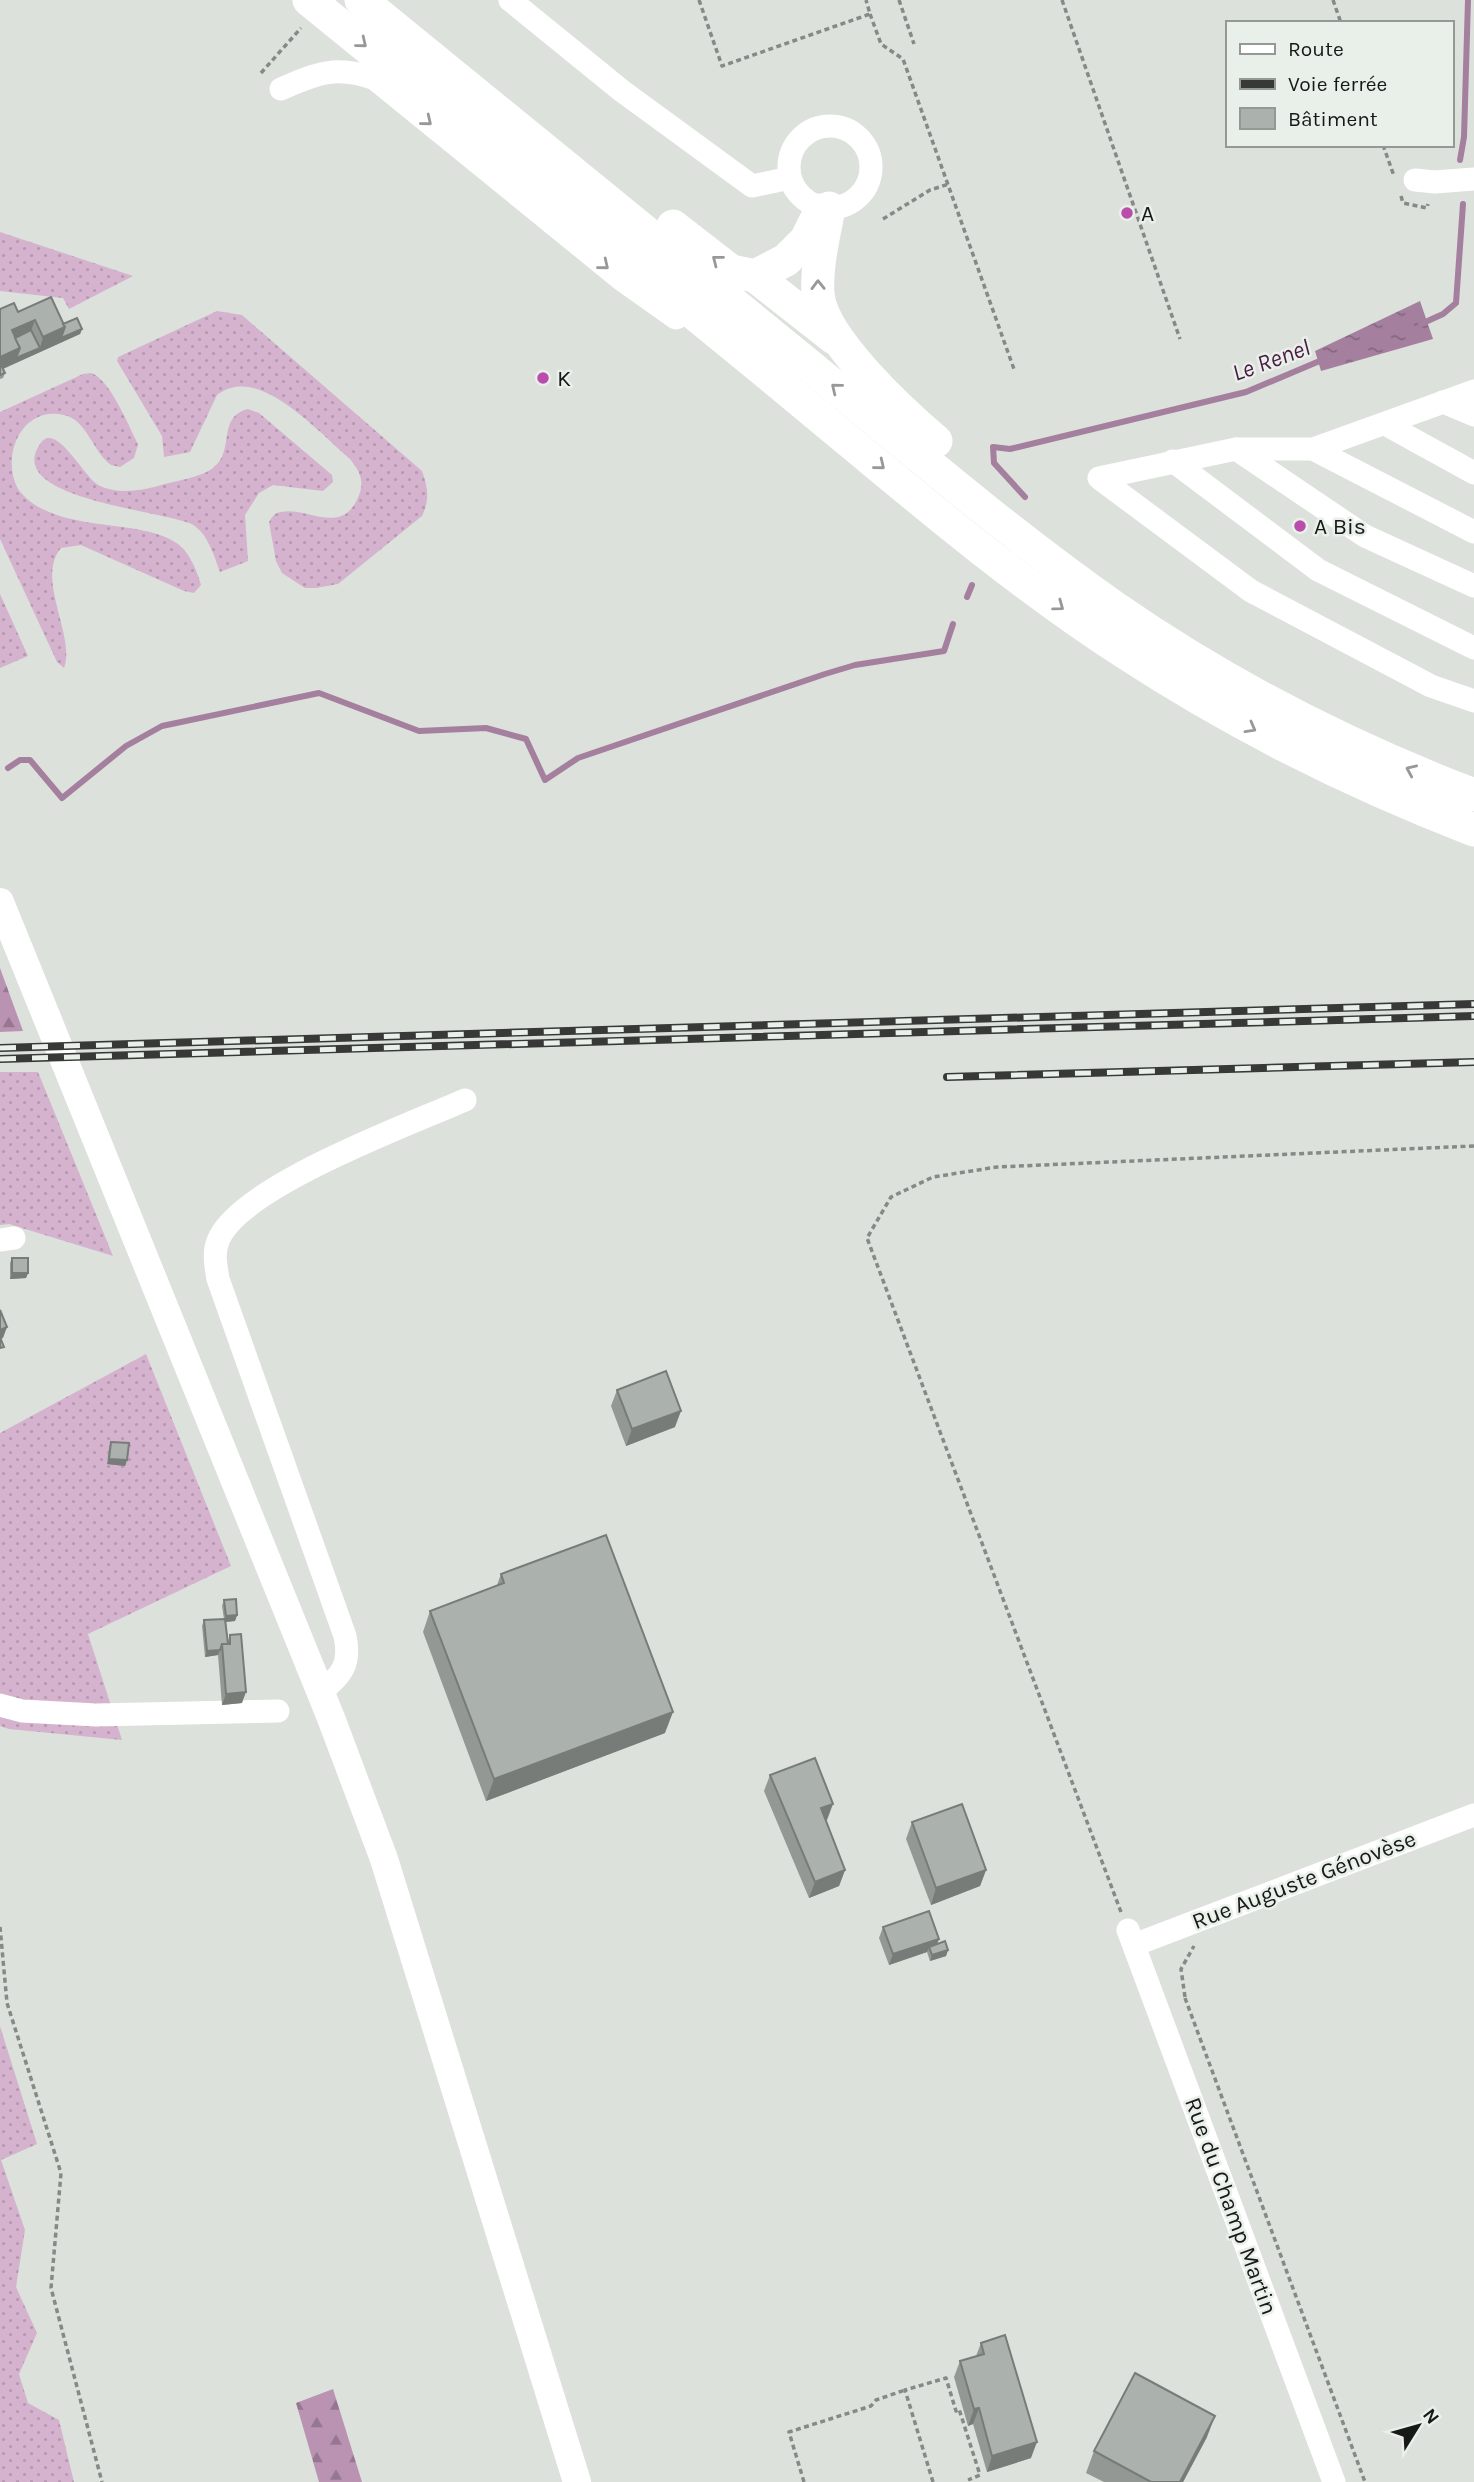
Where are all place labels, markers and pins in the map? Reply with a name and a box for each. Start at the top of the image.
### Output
place label: A [1141,200,1154,227]
marker: A [1119,205,1135,221]
place label: K [557,365,571,392]
marker: K [535,370,551,386]
place label: A Bis [1314,513,1366,540]
marker: A Bis [1292,518,1308,534]

